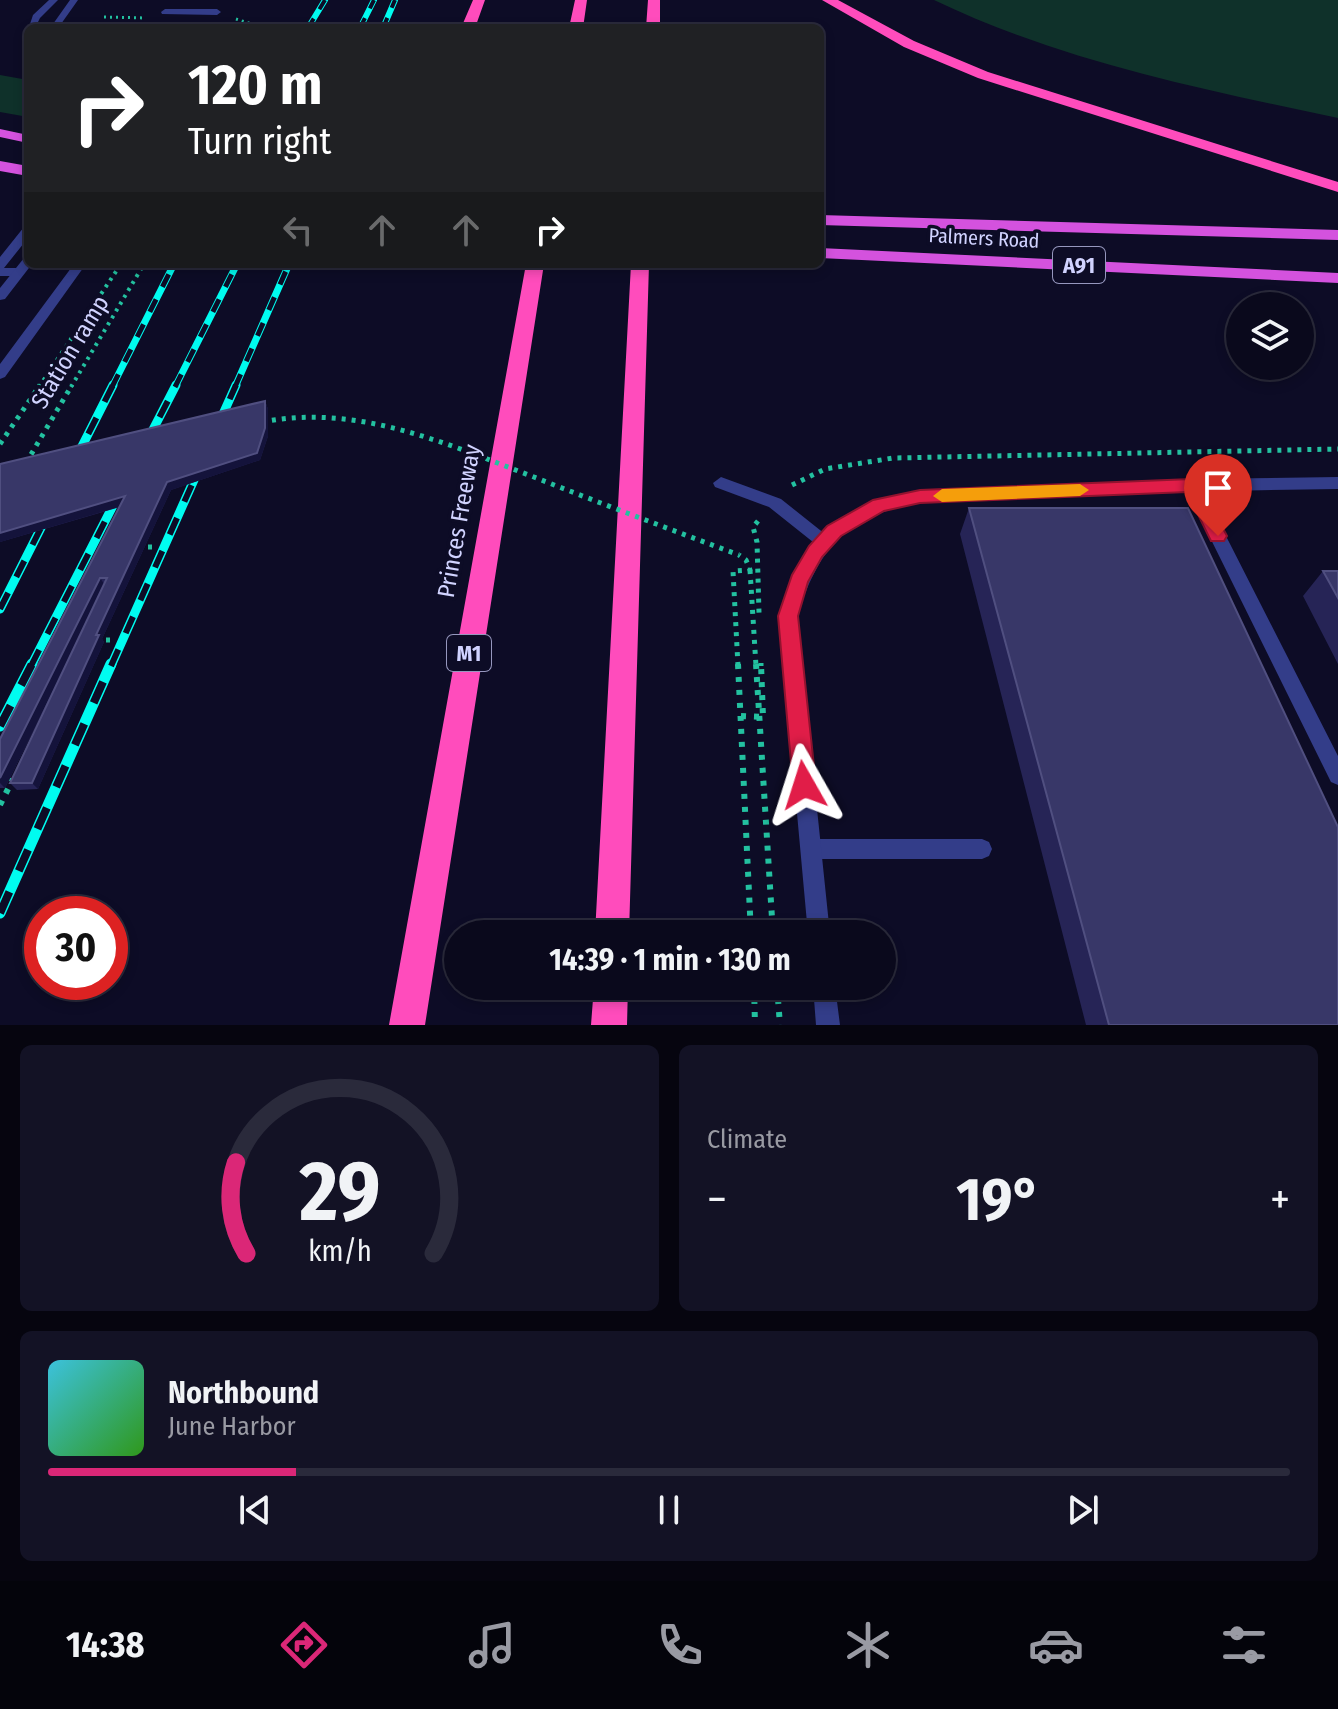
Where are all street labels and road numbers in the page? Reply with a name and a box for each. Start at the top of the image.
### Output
street label: Palmers Road [928,223,1040,253]
road number: A91 [1053,247,1105,283]
street label: Station ramp [25,290,115,414]
street label: Princes Freeway [432,442,486,600]
road number: M1 [447,635,491,671]

